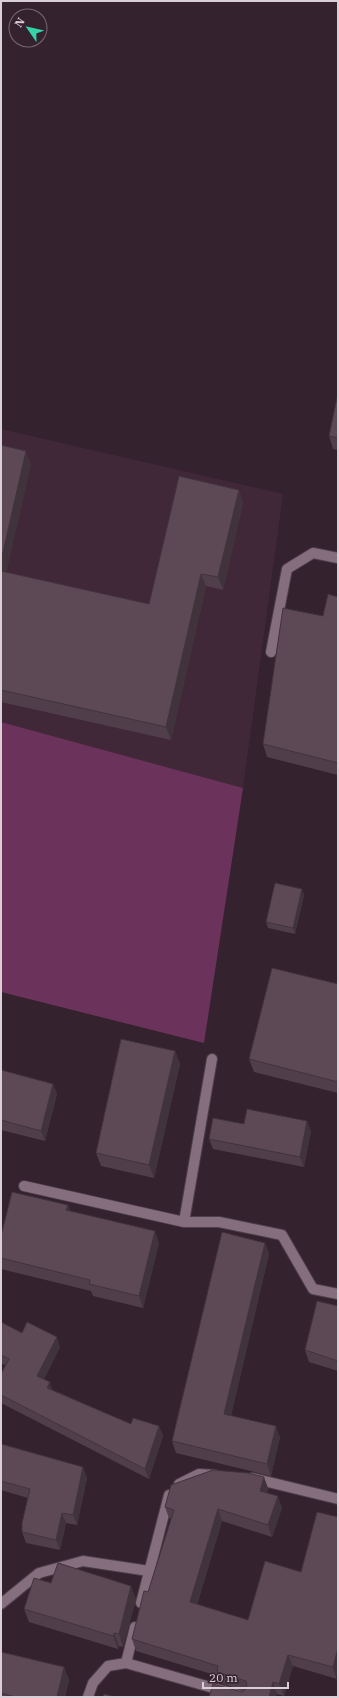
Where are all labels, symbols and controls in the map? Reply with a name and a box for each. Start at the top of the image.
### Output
north arrow [8,8,48,48]
text: N [11,15,28,30]
scale bar [203,1664,288,1690]
text: 20 m [209,1670,238,1685]

